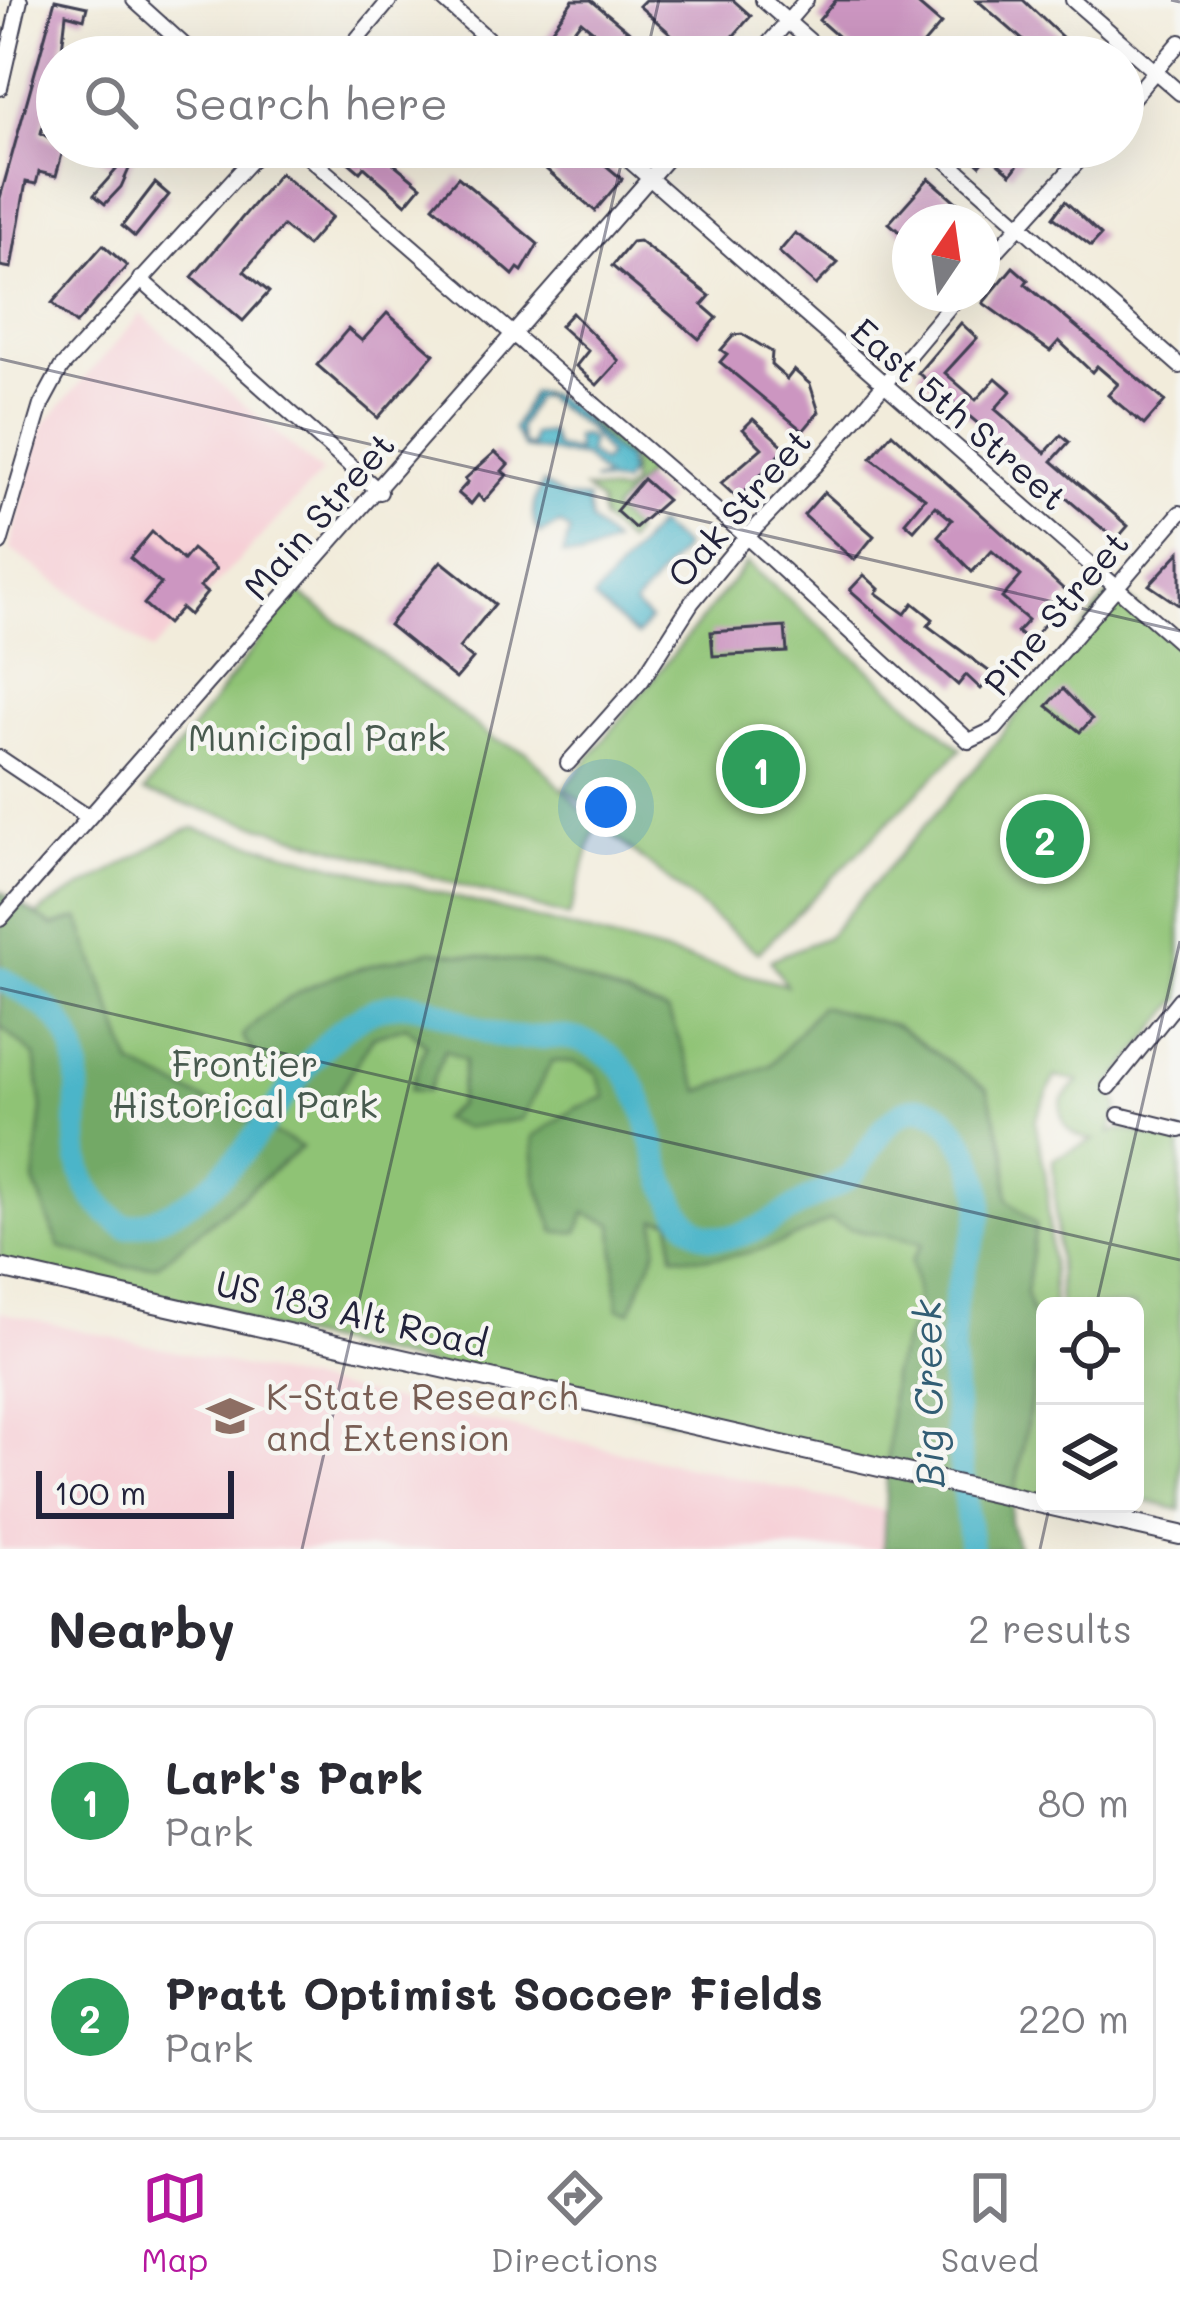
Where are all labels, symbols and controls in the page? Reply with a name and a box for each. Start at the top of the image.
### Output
search box [36,36,1144,168]
icon: search [78,69,144,135]
text: Search here [174,73,448,131]
north arrow [892,204,1000,312]
street label: East 5th Street [842,306,1078,520]
street label: Oak Street [656,418,820,596]
street label: Main Street [232,421,404,609]
street label: Pine Street [972,520,1138,704]
park label: Municipal Park [188,713,446,760]
pin: 1 [722,724,800,814]
your location [576,777,636,837]
pin: 2 [1006,794,1084,884]
park label: Frontier Historical Park [112,1039,378,1127]
street label: US 183 Alt Road [212,1258,492,1366]
map controls [1036,1297,1144,1513]
button: locate [1036,1297,1144,1405]
water label: Big Creek [900,1298,955,1488]
place label: K-State Research and Extension [266,1372,578,1460]
school or university icon: K-State Research and Extension [205,1391,255,1441]
button: layers [1036,1405,1144,1513]
scale bar [36,1465,234,1518]
text: 100 m [54,1470,146,1513]
text: Nearby [48,1594,235,1661]
text: 2 results [968,1602,1132,1653]
text: Lark's Park [165,1747,423,1805]
text: 1 [81,1776,99,1827]
text: 80 m [1038,1776,1129,1827]
text: Park [165,1805,253,1856]
text: Pratt Optimist Soccer Fields [165,1963,823,2021]
text: 2 [79,1992,101,2043]
text: 220 m [1018,1992,1129,2043]
text: Park [165,2021,253,2072]
tab: Map [141,2165,208,2280]
tab: Directions [491,2165,658,2280]
tab: Saved [941,2165,1039,2280]

